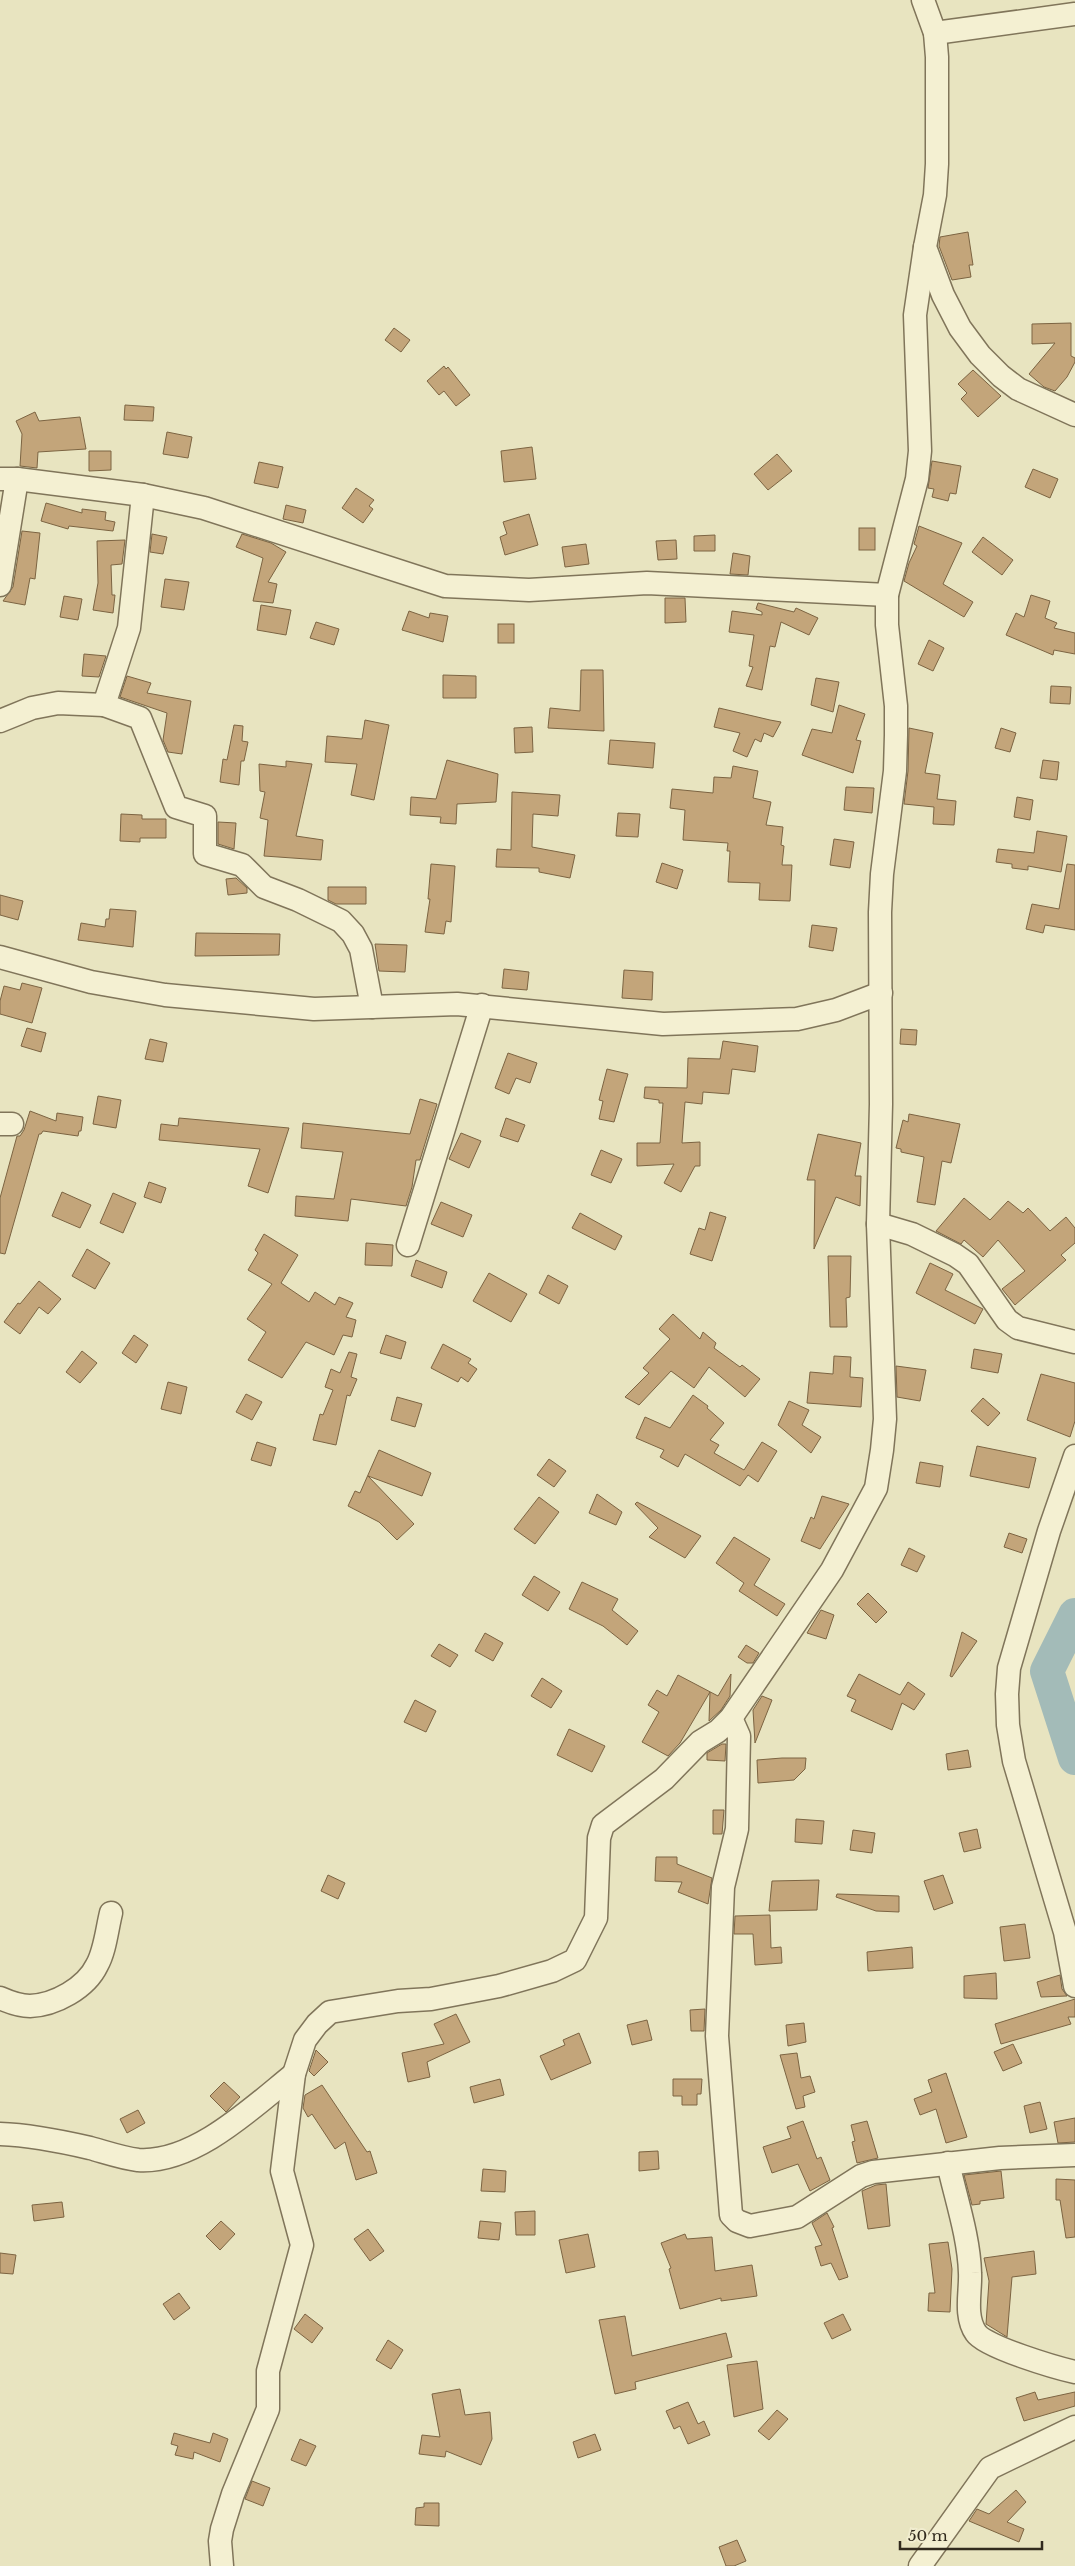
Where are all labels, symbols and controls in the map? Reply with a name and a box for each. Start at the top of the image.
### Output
scale bar [900,2518,1042,2550]
text: 50 m [908,2526,948,2545]

